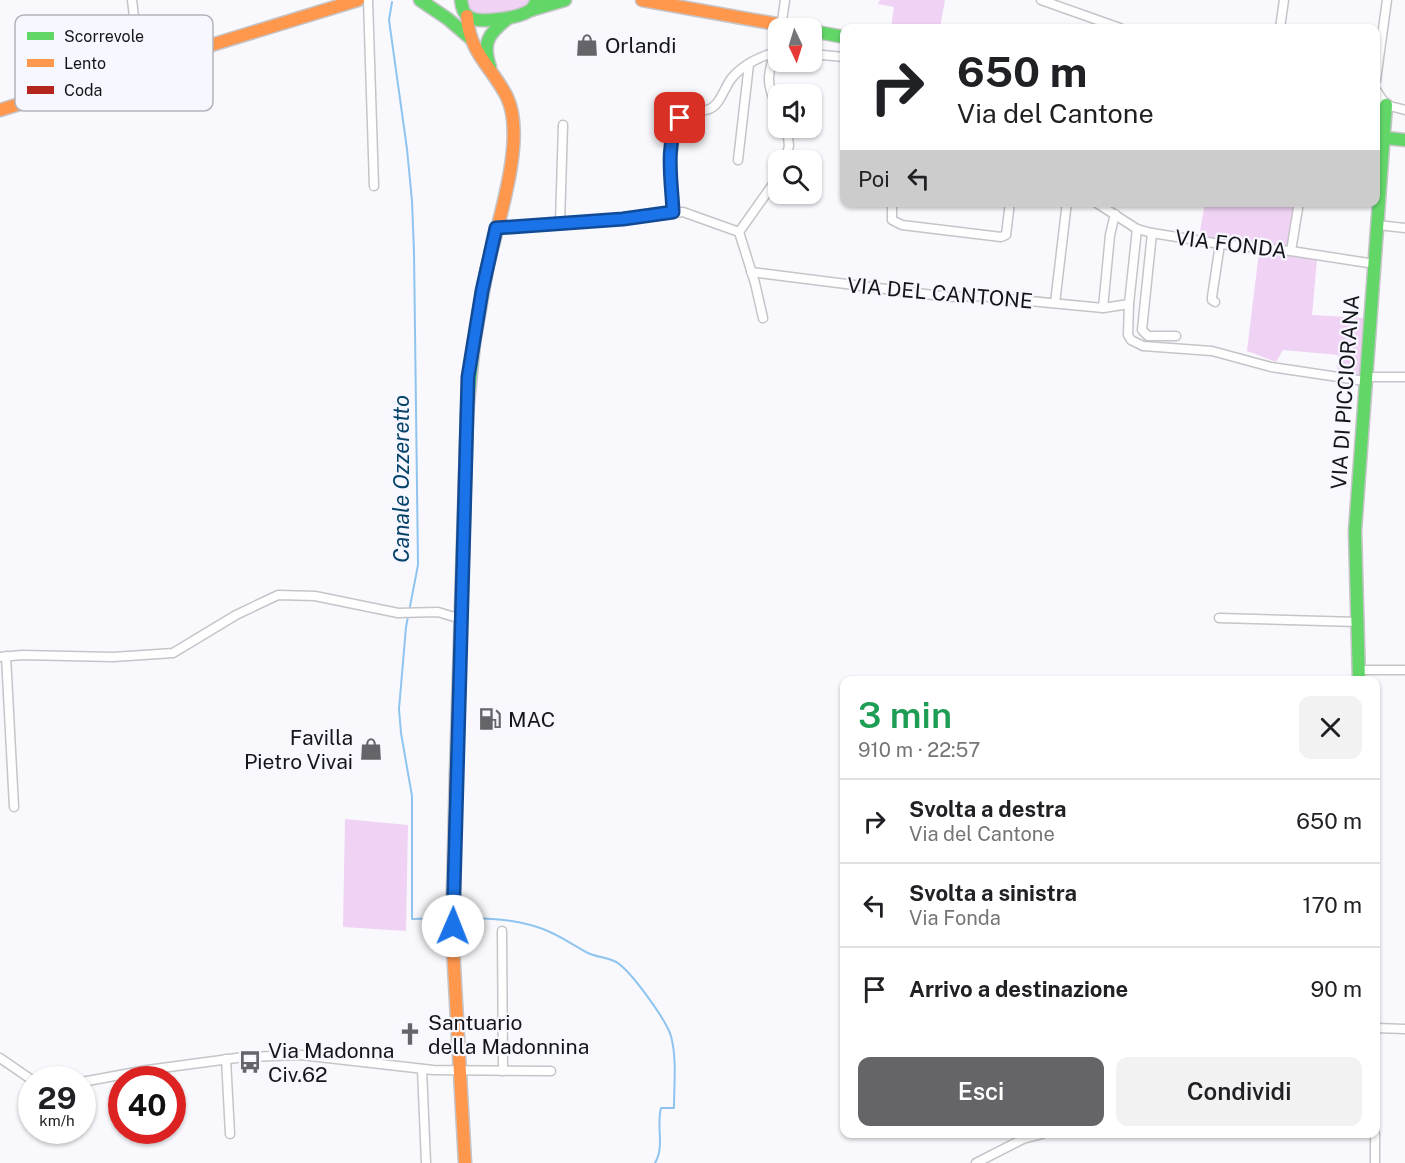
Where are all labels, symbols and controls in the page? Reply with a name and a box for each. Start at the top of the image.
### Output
legend [15,15,213,111]
north arrow [768,18,822,72]
map controls [768,18,822,204]
text: Scorrevole [64,27,144,46]
shop icon: Orlandi [574,32,600,58]
place label: Orlandi [605,33,676,58]
text: 650 m [957,47,1087,96]
icon: right [858,48,936,126]
text: Lento [64,54,106,73]
text: Coda [64,81,102,100]
button: sound [768,84,822,138]
pin [654,92,705,143]
text: Via del Cantone [957,97,1154,129]
icon: arrive [663,101,696,134]
button: search [768,150,822,204]
icon: left [902,162,935,195]
text: Poi [858,166,890,192]
street label: VIA FONDA [1174,225,1289,263]
street label: VIA DEL CANTONE [846,272,1034,314]
street label: VIA DI PICCIORANA [1326,294,1364,490]
water label: Canale Ozzeretto [388,395,414,563]
text: 3 min [858,694,952,736]
button: close [1299,696,1362,759]
fuel station icon: MAC [477,706,503,732]
place label: MAC [508,707,555,732]
place label: Favilla Pietro Vivai [244,725,353,774]
shop icon: Favilla Pietro Vivai [358,736,384,762]
text: 910 m · 22:57 [858,738,980,762]
text: Svolta a destra [909,796,1066,822]
icon: right [858,805,891,838]
text: 650 m [1296,808,1362,834]
text: Via del Cantone [909,822,1055,846]
text: Svolta a sinistra [909,880,1077,906]
icon: left [858,889,891,922]
text: 170 m [1302,892,1362,918]
position arrow [421,894,485,958]
text: Via Fonda [909,906,1001,930]
icon: arrive [858,973,891,1006]
text: Arrivo a destinazione [909,976,1128,1002]
text: 90 m [1311,976,1362,1002]
place label: Santuario della Madonnina [428,1010,589,1059]
church icon: Santuario della Madonnina [397,1021,423,1047]
place label: Via Madonna Civ.62 [268,1038,394,1087]
bus stop icon: Via Madonna Civ.62 [237,1049,263,1075]
button: Esci [858,1057,1104,1126]
button: Condividi [1116,1057,1362,1126]
speed limit sign: 40 [108,1066,186,1144]
text: 29 [38,1080,76,1116]
text: km/h [39,1112,75,1129]

